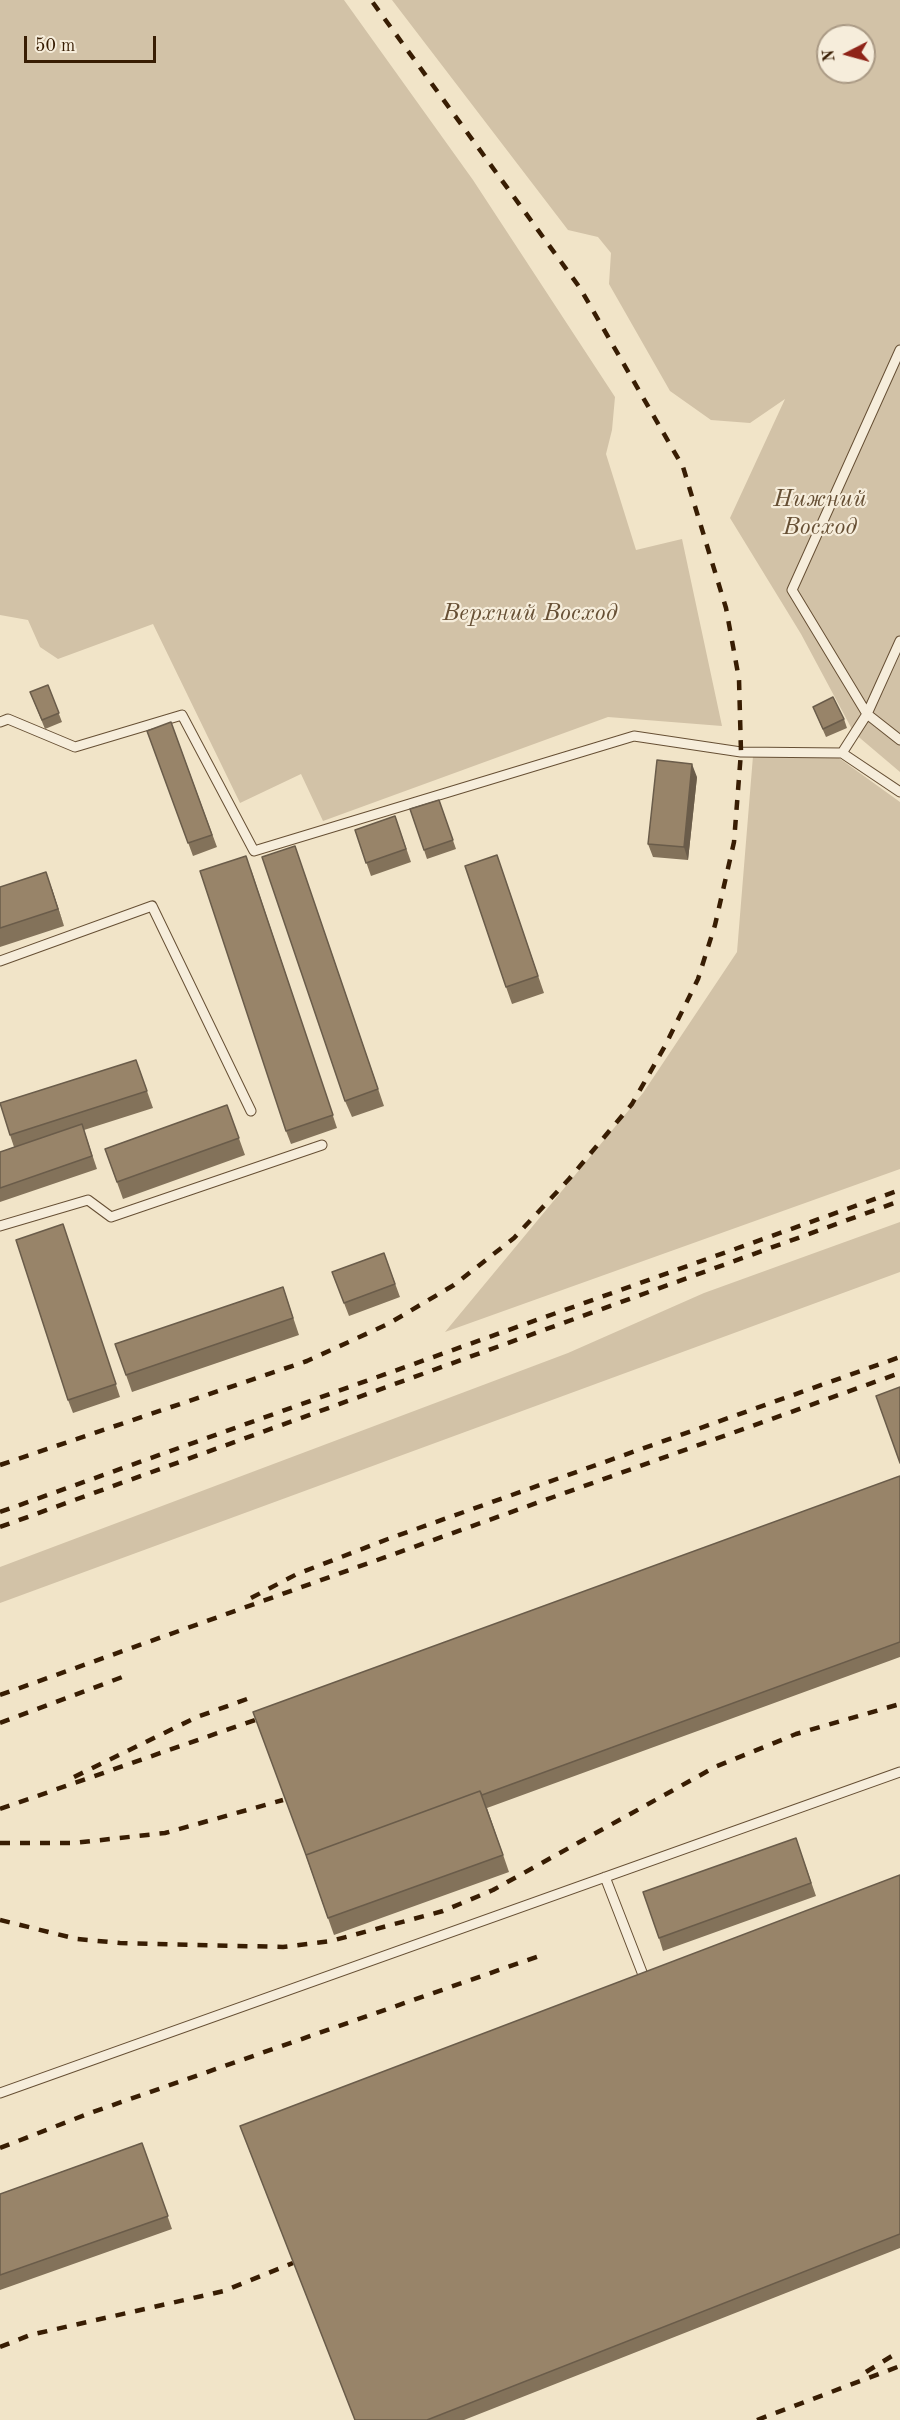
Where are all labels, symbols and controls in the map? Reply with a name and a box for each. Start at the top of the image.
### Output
scale bar [27,24,159,62]
north arrow [816,24,876,84]
text: 50 m [35,37,75,55]
text: N [821,49,839,63]
park label: Нижний Восход [773,486,867,542]
park label: Верхний Восход [442,600,618,628]

